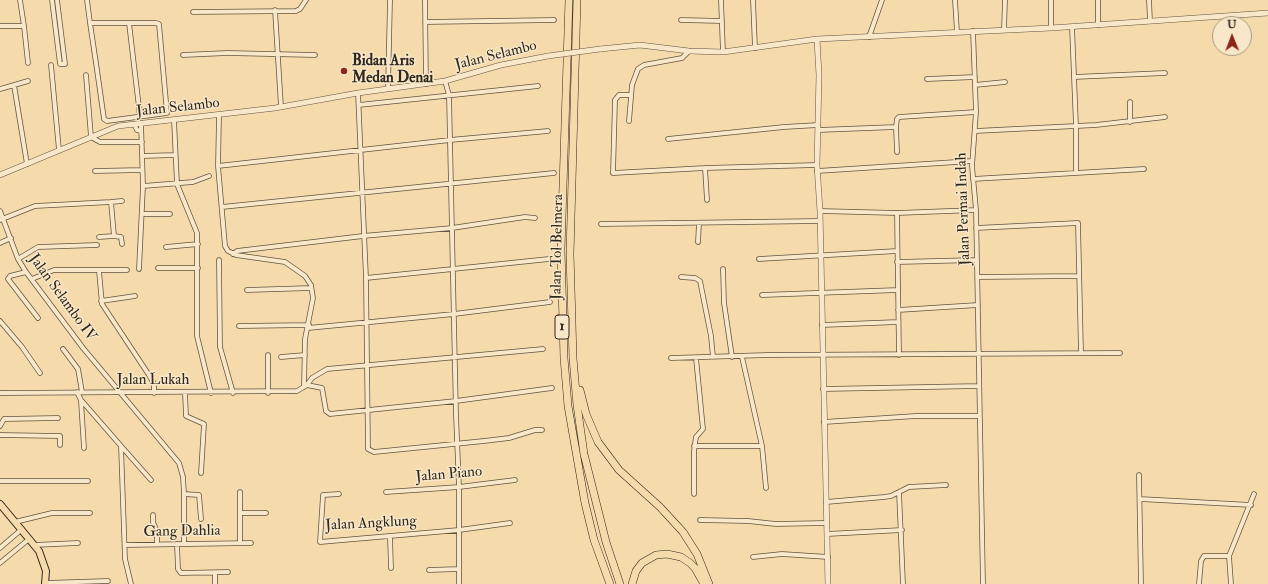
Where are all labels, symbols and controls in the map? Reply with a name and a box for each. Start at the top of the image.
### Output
north arrow [1212,16,1252,56]
text: U [1227,18,1237,31]
street label: Jalan Selambo [453,37,539,75]
place label: Bidan Aris Medan Denai [352,53,433,88]
marker: Bidan Aris Medan Denai [339,66,349,76]
street label: Jalan Selambo [135,95,221,121]
street label: Jalan Permai Indah [953,152,975,266]
street label: Jalan Tol Belmera [548,194,568,300]
street label: Jalan Selambo IV [24,251,100,345]
road number: 1 [555,315,569,339]
street label: Jalan Lukah [117,372,189,390]
street label: Jalan Piano [415,463,483,487]
street label: Jalan Angklung [325,513,417,535]
street label: Gang Dahlia [143,522,221,542]

